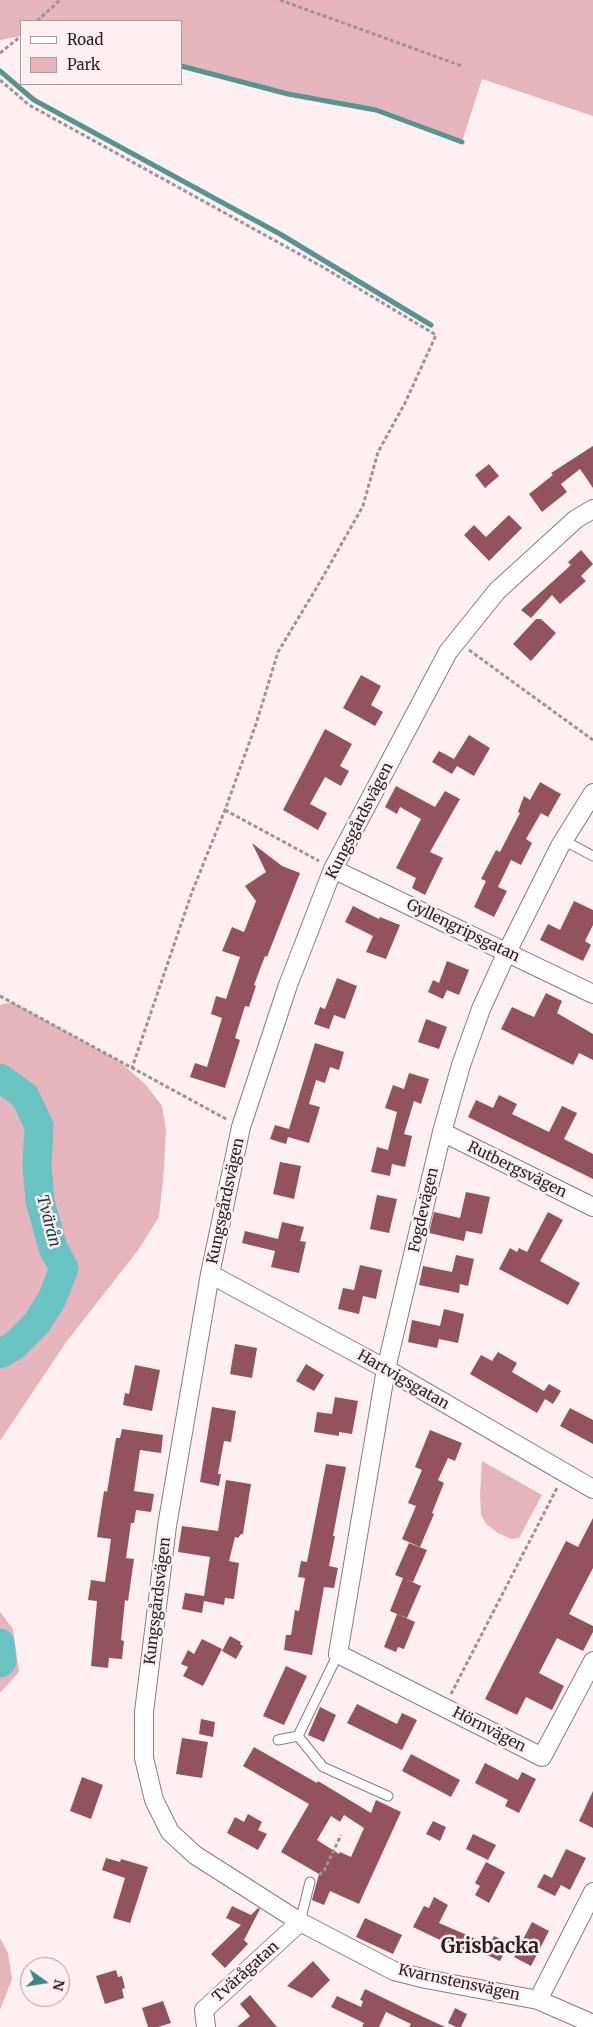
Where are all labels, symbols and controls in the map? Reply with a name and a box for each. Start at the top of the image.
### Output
legend [20,20,182,85]
text: Road [67,30,103,49]
text: Park [67,55,100,74]
street label: Kungsgårdsvägen [323,760,397,882]
street label: Gyllengripsgatan [403,896,523,966]
street label: Kungsgårdsvägen [204,1136,248,1266]
street label: Rutbergsvägen [464,1138,570,1202]
street label: Fogdevägen [405,1166,443,1254]
water label: Tvärån [32,1193,64,1249]
street label: Hartvigsgatan [354,1346,452,1414]
street label: Kungsgårdsvägen [141,1536,175,1666]
street label: Hörnvägen [449,1704,529,1756]
district label: Grisbacka [441,1935,539,1959]
street label: Tvärågatan [209,1938,283,2006]
north arrow [20,1957,70,2007]
street label: Kvarnstensvägen [396,1961,522,2005]
text: N [49,1978,69,1993]

